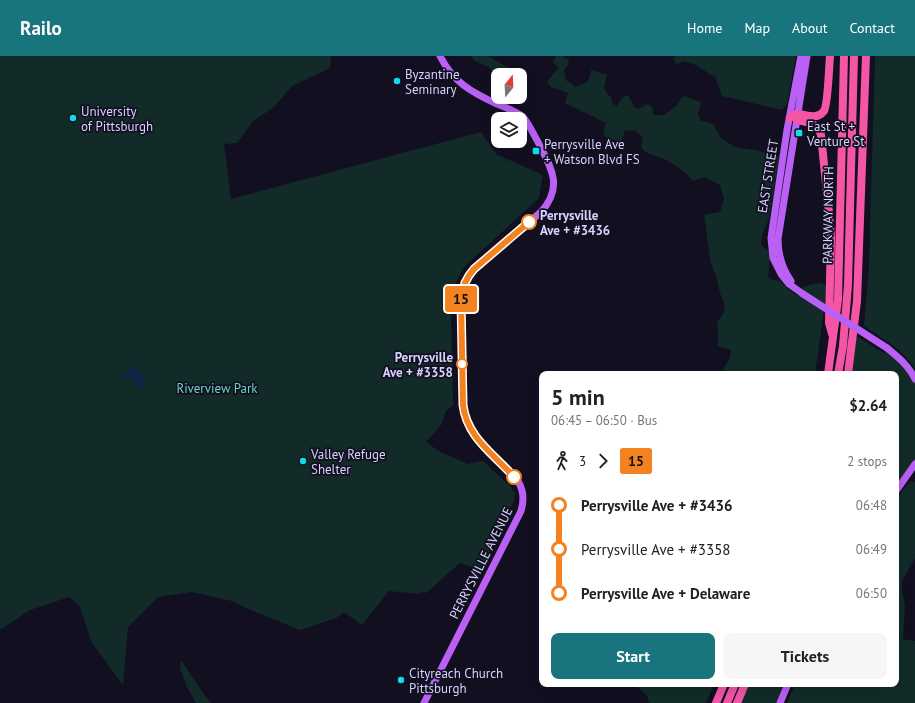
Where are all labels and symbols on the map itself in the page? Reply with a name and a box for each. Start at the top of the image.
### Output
place label: Byzantine Seminary [405,66,460,98]
north arrow [491,68,527,104]
marker: Byzantine Seminary [392,76,402,86]
place label: University of Pittsburgh [81,103,153,135]
marker: University of Pittsburgh [68,113,78,123]
place label: East St + Venture St [806,118,865,150]
marker: East St + Venture St [794,128,804,138]
place label: Perrysville Ave + Watson Blvd FS [544,136,640,168]
street label: EAST STREET [754,138,782,214]
marker: Perrysville Ave + Watson Blvd FS [531,146,541,156]
street label: PARKWAY NORTH [819,166,837,264]
place label: Perrysville Ave + #3436 [540,207,610,239]
marker: Perrysville Ave + #3436 [521,214,537,230]
line badge: 15 [443,286,479,312]
place label: Perrysville Ave + #3358 [383,349,453,381]
marker: Perrysville Ave + #3358 [456,358,468,370]
park label: Riverview Park [176,380,258,397]
place label: Valley Refuge Shelter [310,446,386,478]
marker: Valley Refuge Shelter [298,456,308,466]
unlabelled marker [506,469,522,485]
street label: PERRYSVILLE AVENUE [445,504,517,622]
place label: Cityreach Church Pittsburgh [409,665,503,697]
marker: Cityreach Church Pittsburgh [396,675,406,685]

